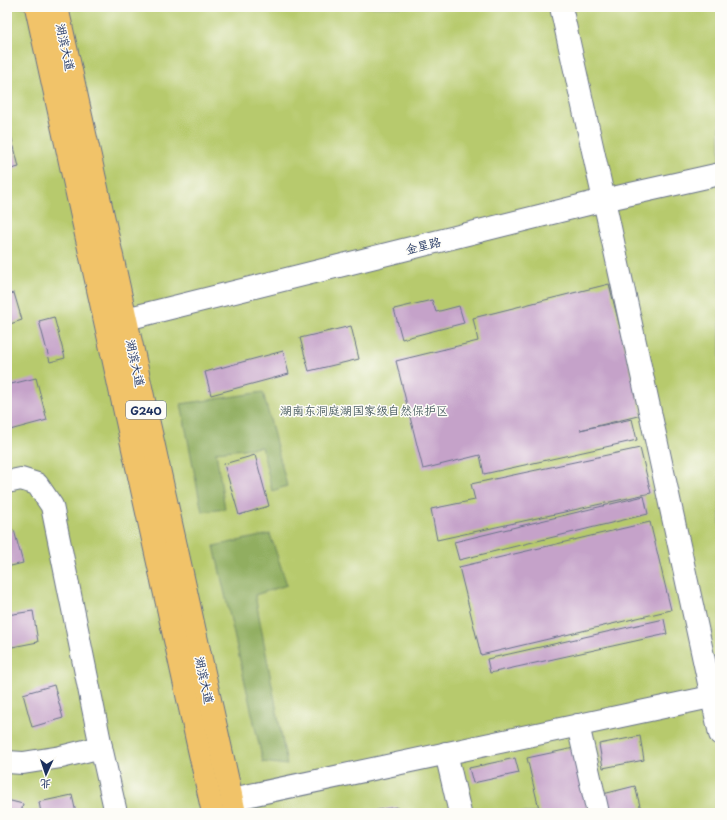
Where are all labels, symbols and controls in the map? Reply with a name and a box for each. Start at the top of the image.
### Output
street label: 湖滨大道 [52,22,80,72]
street label: 金星路 [403,232,443,258]
street label: 湖滨大道 [122,338,150,388]
road number: G240 [126,401,166,419]
park label: 湖南东洞庭湖国家级自然保护区 [280,401,448,419]
street label: 湖滨大道 [191,655,219,705]
north arrow [26,754,66,794]
text: 北 [40,776,51,793]

